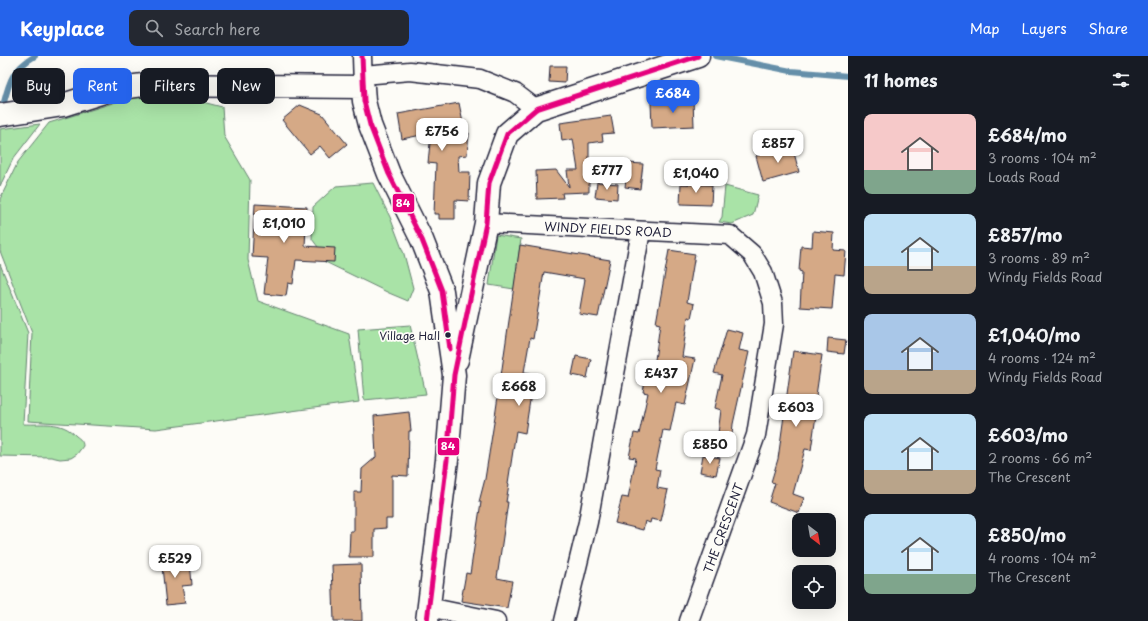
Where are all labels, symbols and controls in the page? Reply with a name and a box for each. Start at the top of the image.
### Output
search box [129,10,409,46]
text: Keyplace [20,14,105,42]
icon: search [143,17,165,39]
text: Search here [175,17,260,40]
text: Map [970,18,1000,39]
text: Layers [1022,18,1067,39]
text: Share [1089,18,1128,39]
text: 11 homes [864,67,938,93]
chip: Buy [12,68,65,104]
chip: Rent [73,68,132,104]
chip: Filters [140,68,209,104]
chip: New [217,68,275,104]
icon: filters [1110,69,1132,91]
pin: £684 [649,80,697,114]
text: £684 [655,83,691,102]
pin: £756 [418,118,466,152]
text: £756 [425,121,459,140]
text: £684/mo [988,122,1067,148]
pin: £857 [754,130,802,164]
icon: home [896,130,944,178]
text: £857 [762,133,794,152]
text: 3 rooms · 104 m² [988,148,1097,167]
pin: £777 [583,157,631,191]
text: £777 [592,160,622,179]
pin: £1,040 [663,160,729,194]
text: £1,040 [673,163,719,182]
text: Loads Road [988,167,1060,186]
line badge: 84 [392,193,415,213]
text: 84 [396,194,411,211]
pin: £1,010 [251,210,317,244]
text: £1,010 [262,213,306,232]
street label: WINDY FIELDS ROAD [544,217,672,241]
text: £857/mo [988,222,1062,248]
icon: home [896,230,944,278]
text: 3 rooms · 89 m² [988,248,1090,267]
text: Windy Fields Road [988,267,1102,286]
text: £1,040/mo [988,322,1080,348]
place label: Village Hall [380,327,440,344]
marker: Village Hall [443,330,453,340]
icon: home [896,330,944,378]
text: 4 rooms · 124 m² [988,348,1096,367]
pin: £437 [637,360,685,394]
text: £437 [644,363,678,382]
text: Windy Fields Road [988,367,1102,386]
pin: £668 [495,373,543,407]
text: £668 [501,376,537,395]
pin: £603 [772,394,820,428]
text: £603 [778,397,814,416]
text: £603/mo [988,422,1068,448]
icon: home [896,430,944,478]
pin: £850 [686,431,734,465]
text: £850 [692,434,728,453]
line badge: 84 [437,437,460,456]
text: 84 [441,437,456,454]
text: 2 rooms · 66 m² [988,448,1092,467]
text: The Crescent [988,467,1071,486]
street label: THE CRESCENT [698,480,748,575]
north arrow [792,513,836,557]
map controls [792,513,836,609]
text: £850/mo [988,522,1066,548]
icon: home [896,530,944,578]
pin: £529 [151,545,199,579]
text: £529 [158,548,192,567]
text: 4 rooms · 104 m² [988,548,1097,567]
button: locate [792,565,836,609]
text: The Crescent [988,567,1071,586]

